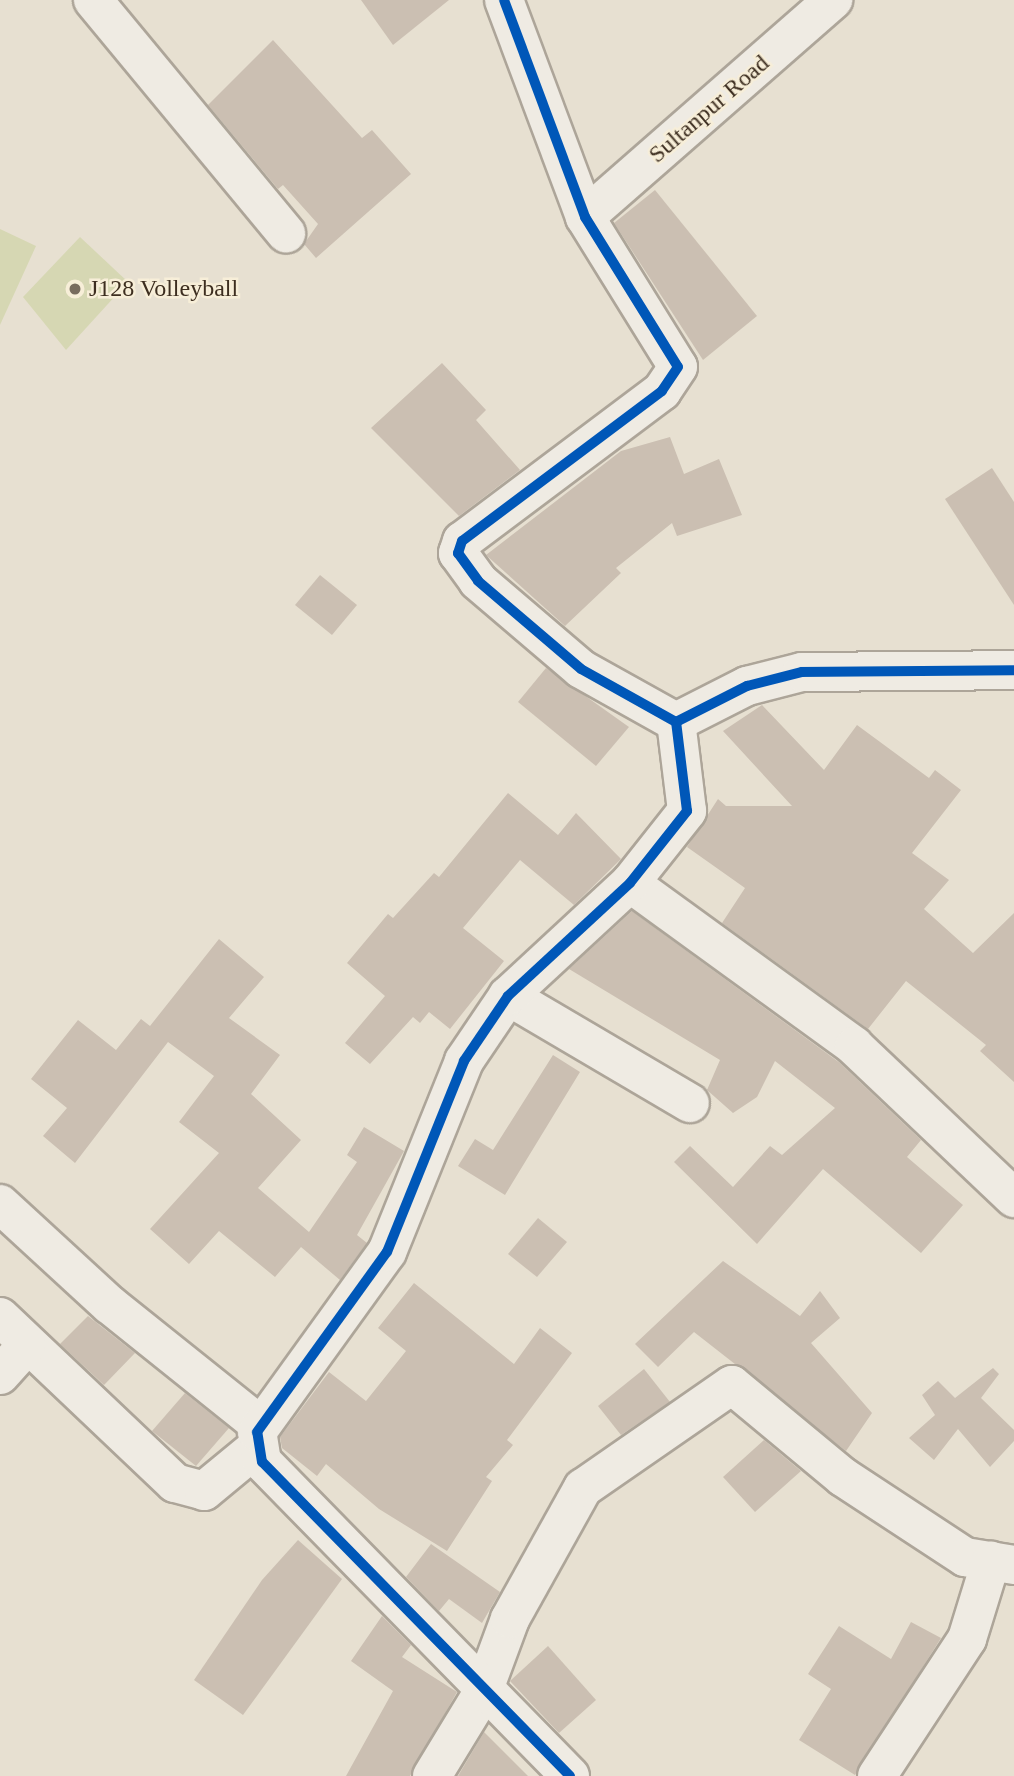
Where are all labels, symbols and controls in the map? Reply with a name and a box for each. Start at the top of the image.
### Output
street label: Sultanpur Road [634,41,784,177]
place label: J128 Volleyball [89,275,248,303]
marker: J128 Volleyball [67,281,83,297]

